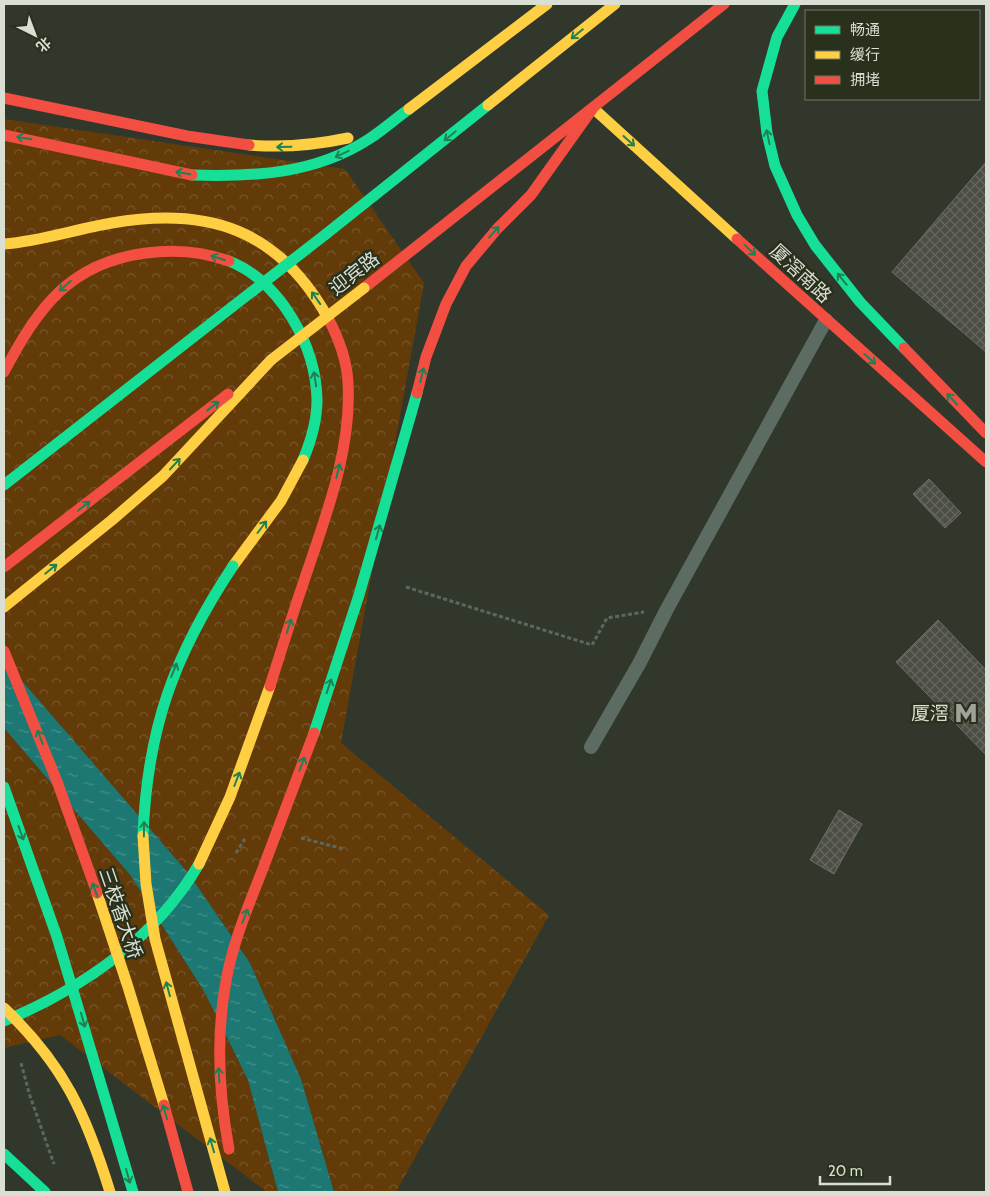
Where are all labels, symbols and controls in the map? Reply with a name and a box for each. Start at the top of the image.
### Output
north arrow [10,10,60,60]
legend [805,10,980,100]
text: 畅通 [850,21,880,39]
one-way arrow [571,29,584,40]
text: 北 [32,33,55,56]
text: 缓行 [850,46,880,64]
text: 拥堵 [850,71,880,89]
one-way arrow [763,129,772,145]
one-way arrow [444,130,457,141]
one-way arrow [17,133,33,143]
one-way arrow [623,135,636,146]
one-way arrow [276,143,292,152]
one-way arrow [335,149,350,159]
one-way arrow [175,168,191,178]
one-way arrow [489,226,500,239]
street label: 厦滘南路 [765,239,836,308]
one-way arrow [743,244,756,256]
street label: 迎宾路 [325,247,384,300]
one-way arrow [210,252,226,262]
one-way arrow [837,273,848,286]
one-way arrow [59,281,72,292]
one-way arrow [311,292,321,306]
one-way arrow [863,353,876,365]
one-way arrow [417,367,427,383]
one-way arrow [309,371,319,387]
one-way arrow [946,393,958,405]
one-way arrow [206,401,219,412]
one-way arrow [169,457,181,470]
one-way arrow [334,463,343,479]
one-way arrow [77,500,90,511]
one-way arrow [257,521,268,534]
one-way arrow [374,524,384,540]
one-way arrow [44,563,57,574]
one-way arrow [285,618,295,634]
one-way arrow [170,663,179,678]
one-way arrow [325,679,334,695]
metro station icon: 厦滘 [953,700,979,726]
place label: 厦滘 [911,702,949,725]
one-way arrow [34,730,44,745]
one-way arrow [298,757,307,772]
one-way arrow [233,772,242,788]
one-way arrow [139,821,149,838]
one-way arrow [17,824,26,840]
street label: 三枝香大桥 [94,864,147,962]
one-way arrow [90,883,99,898]
one-way arrow [241,909,250,924]
one-way arrow [163,981,172,997]
one-way arrow [79,1012,88,1028]
one-way arrow [214,1068,224,1084]
one-way arrow [160,1104,169,1120]
one-way arrow [206,1138,216,1154]
scale bar [820,1154,890,1186]
text: 20 m [828,1162,863,1180]
one-way arrow [124,1168,134,1184]

